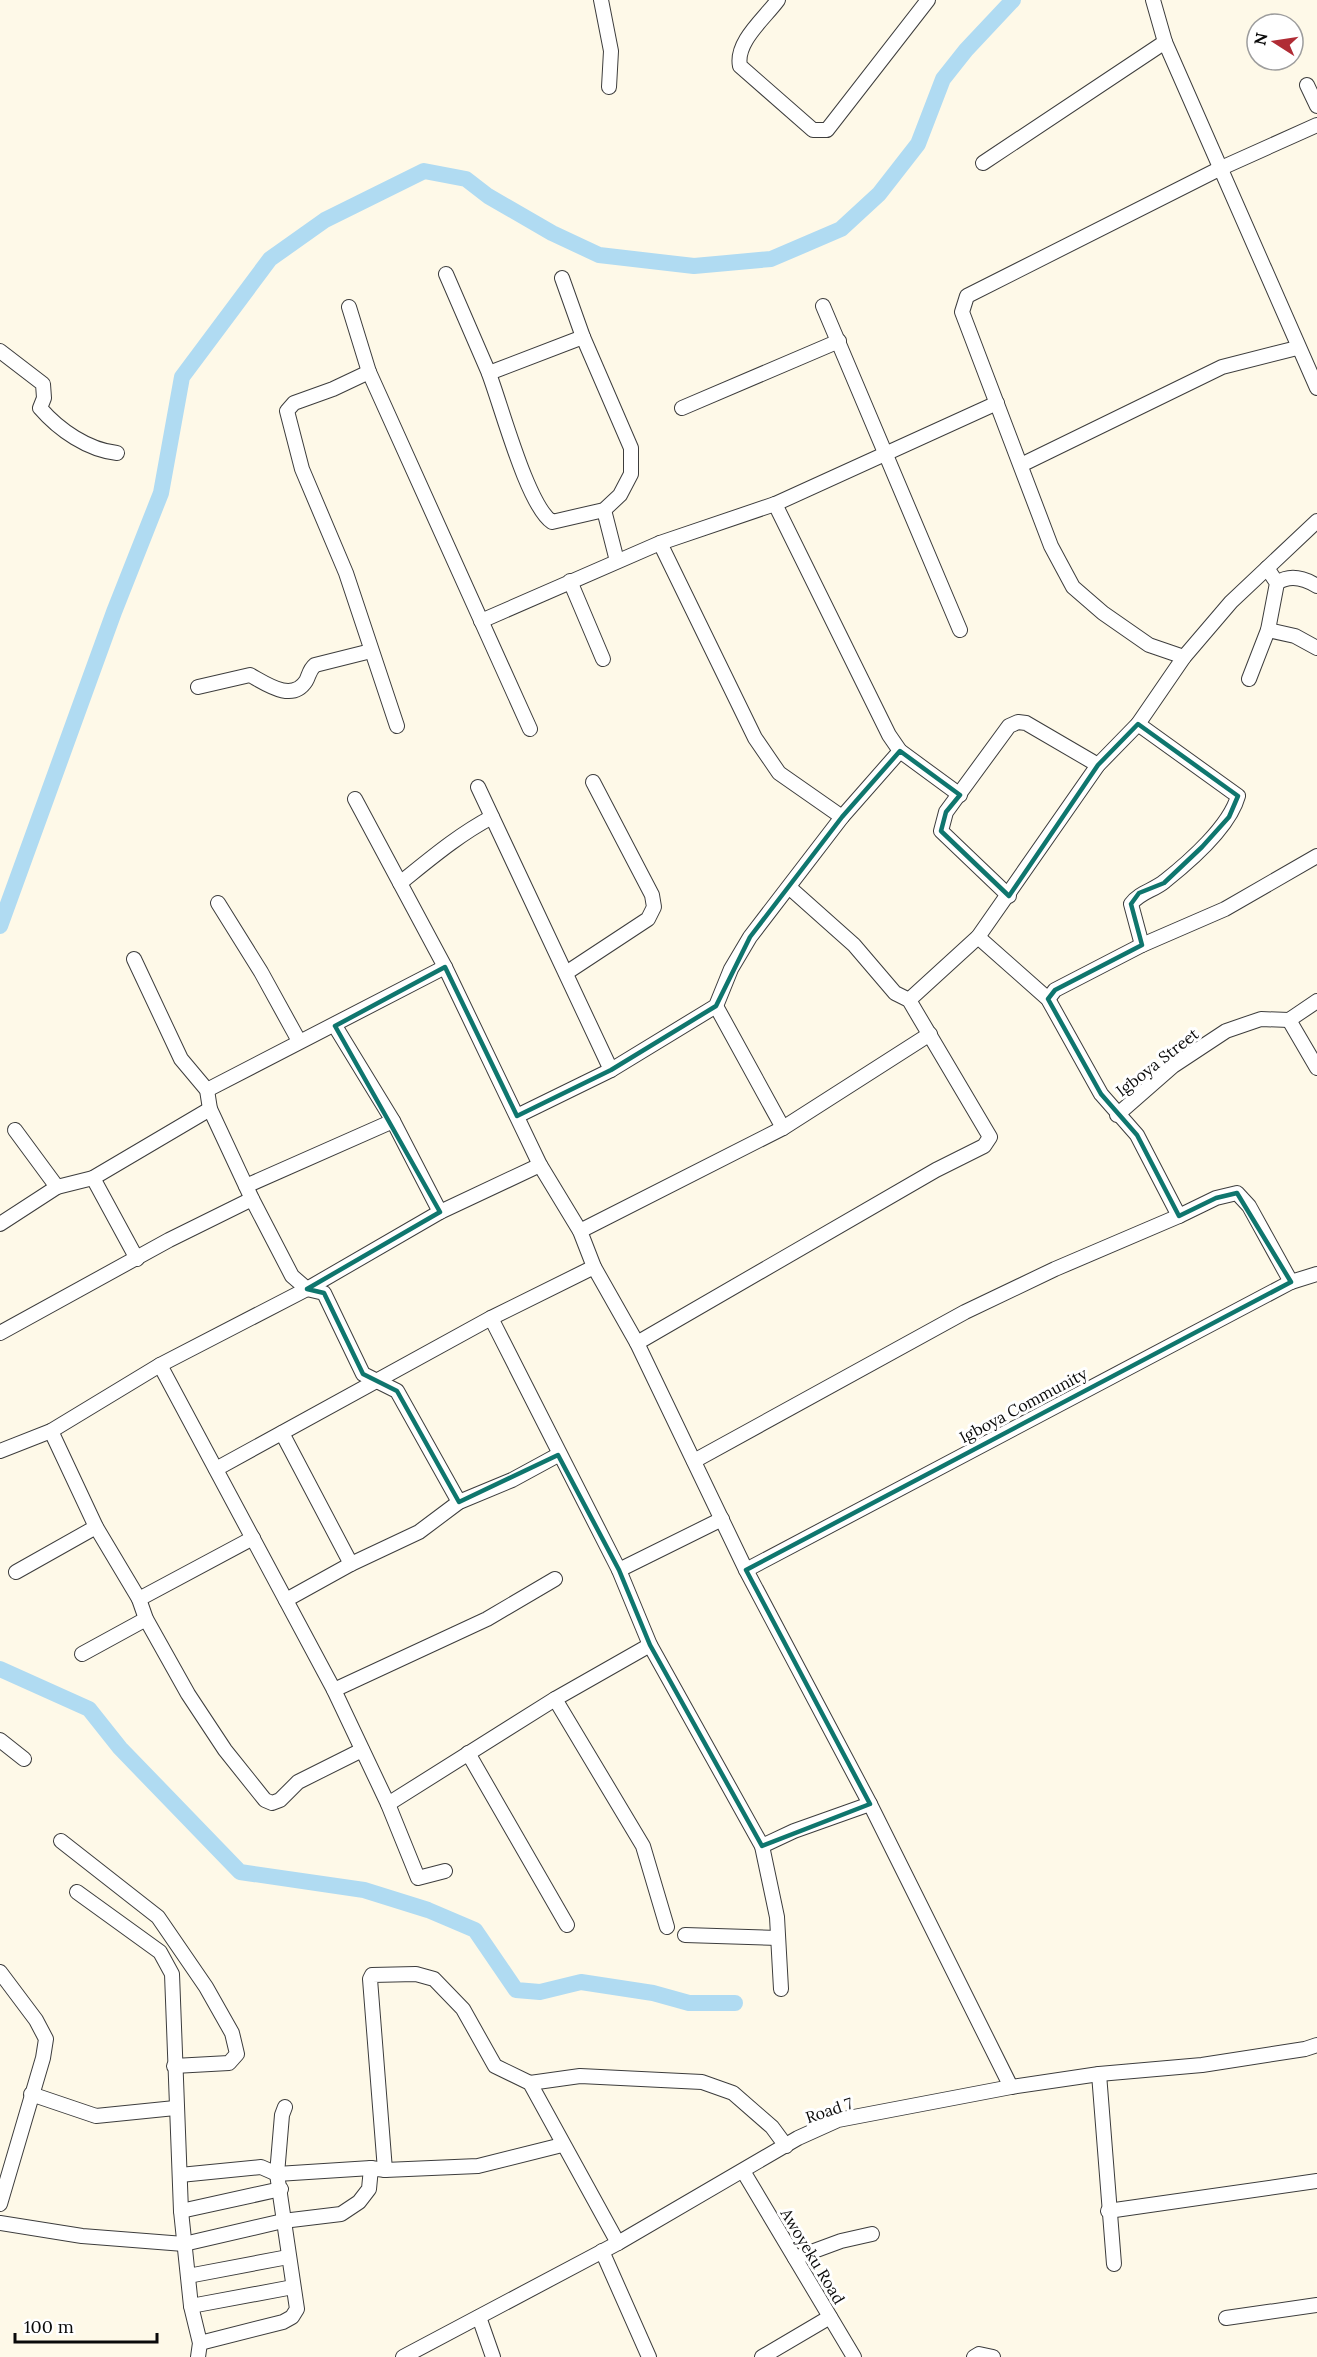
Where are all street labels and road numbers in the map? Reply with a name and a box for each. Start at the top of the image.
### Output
street label: Igboya Street [1112,1023,1203,1100]
street label: Igboya Community [956,1363,1091,1447]
street label: Road 7 [803,2092,856,2127]
street label: Awoyeku Road [776,2204,850,2308]

